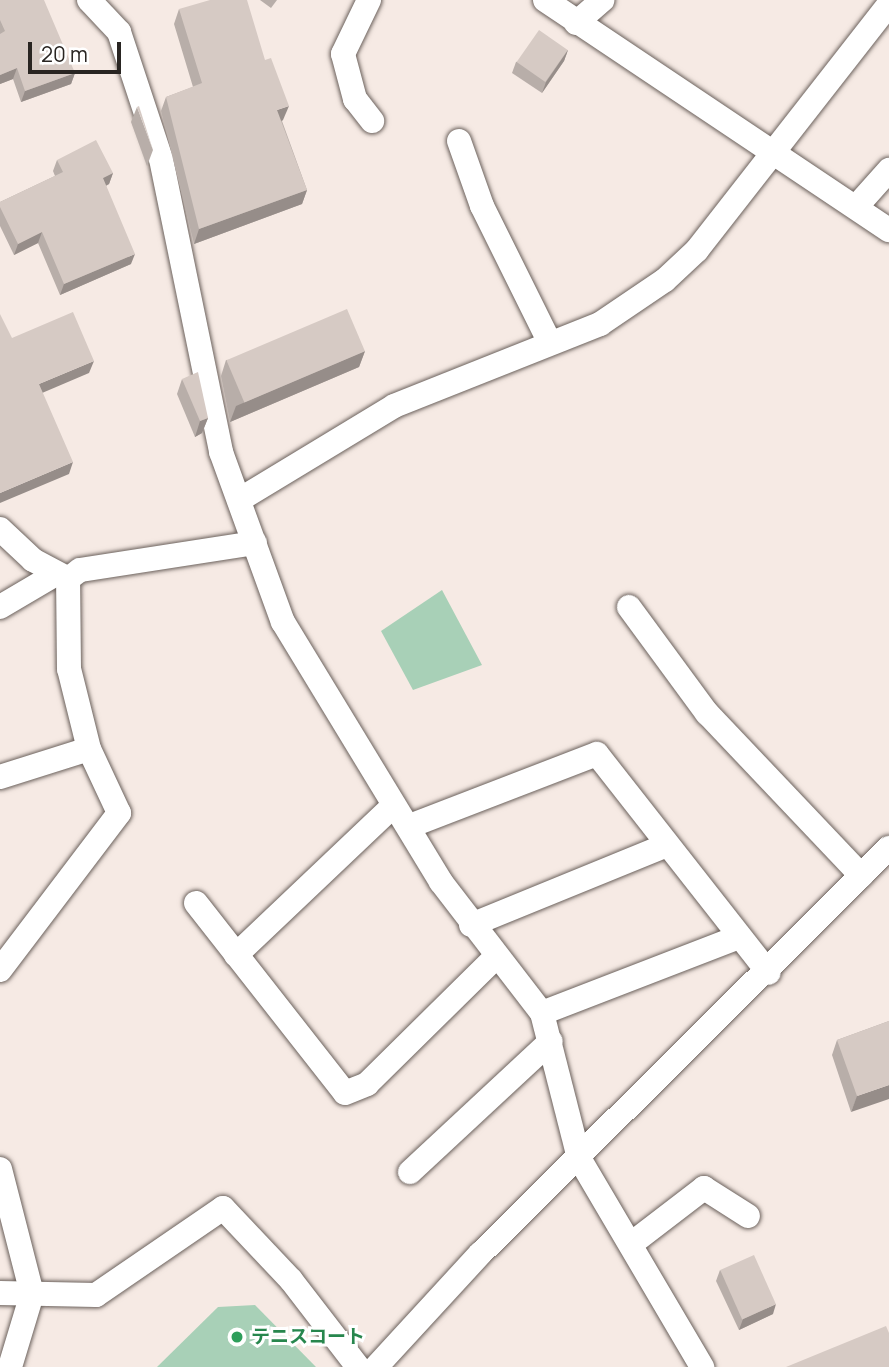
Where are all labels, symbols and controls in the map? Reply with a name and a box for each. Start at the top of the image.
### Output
scale bar [32,28,124,72]
text: 20 m [41,40,88,68]
place label: テニスコート [251,1326,365,1348]
marker: テニスコート [229,1329,245,1345]

